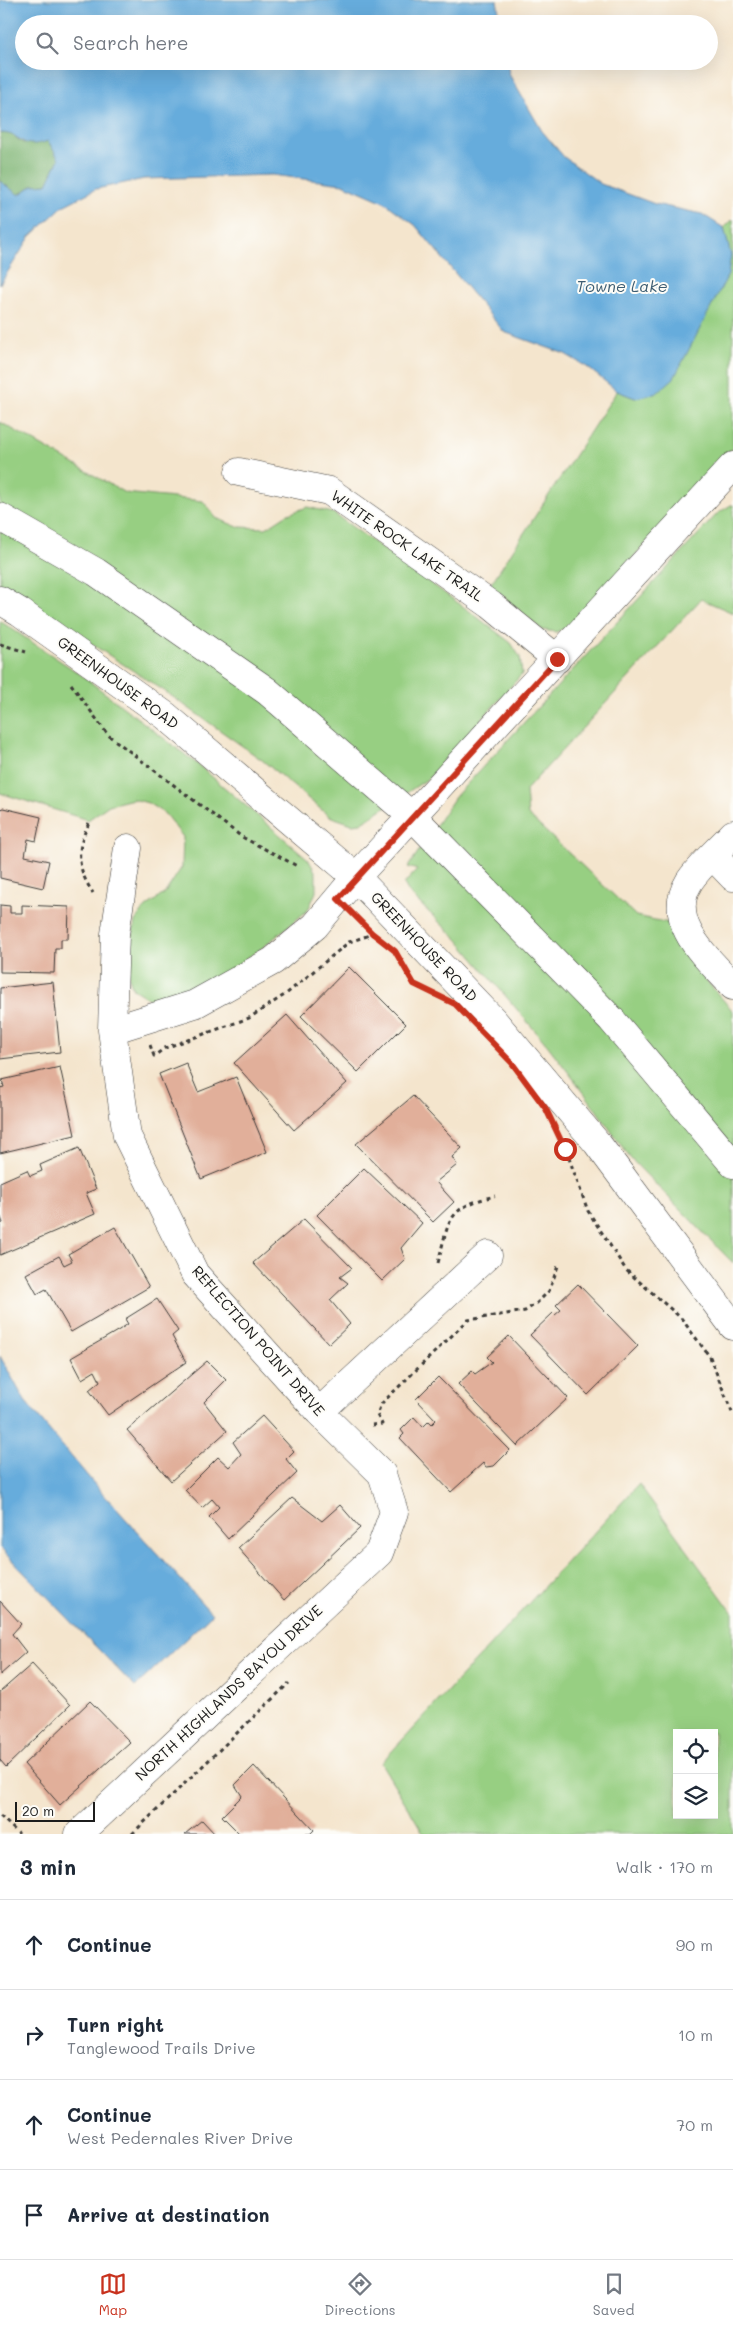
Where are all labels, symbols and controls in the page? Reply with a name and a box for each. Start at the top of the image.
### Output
search box [15,15,718,70]
icon: search [33,29,61,57]
text: Search here [73,30,189,55]
water label: Towne Lake [576,275,668,296]
street label: WHITE ROCK LAKE TRAIL [327,485,488,606]
street label: GREENHOUSE ROAD [54,631,183,733]
route end [546,648,569,671]
street label: GREENHOUSE ROAD [367,887,482,1006]
route start [554,1138,577,1161]
street label: REFLECTION POINT DRIVE [188,1261,330,1420]
street label: NORTH HIGHLANDS BAYOU DRIVE [130,1600,327,1785]
map controls [673,1729,718,1819]
button: locate [673,1729,718,1774]
button: layers [673,1774,718,1819]
scale bar [15,1799,95,1822]
text: 20 m [22,1801,54,1820]
text: 3 min [20,1853,76,1880]
text: Walk · 170 m [615,1856,713,1877]
icon: ahead [20,1931,48,1959]
text: Continue [67,1932,152,1957]
text: 90 m [676,1934,713,1955]
text: Turn right [67,2012,164,2037]
icon: right [20,2021,48,2049]
text: 10 m [678,2024,713,2045]
text: Tanglewood Trails Drive [67,2037,256,2058]
text: Continue [67,2102,152,2127]
icon: ahead [20,2111,48,2139]
text: 70 m [676,2114,713,2135]
text: West Pedernales River Drive [67,2127,293,2148]
icon: arrive [20,2201,48,2229]
text: Arrive at destination [67,2202,270,2227]
tab: Map [99,2270,127,2319]
tab: Directions [324,2270,396,2319]
tab: Saved [593,2270,634,2319]

